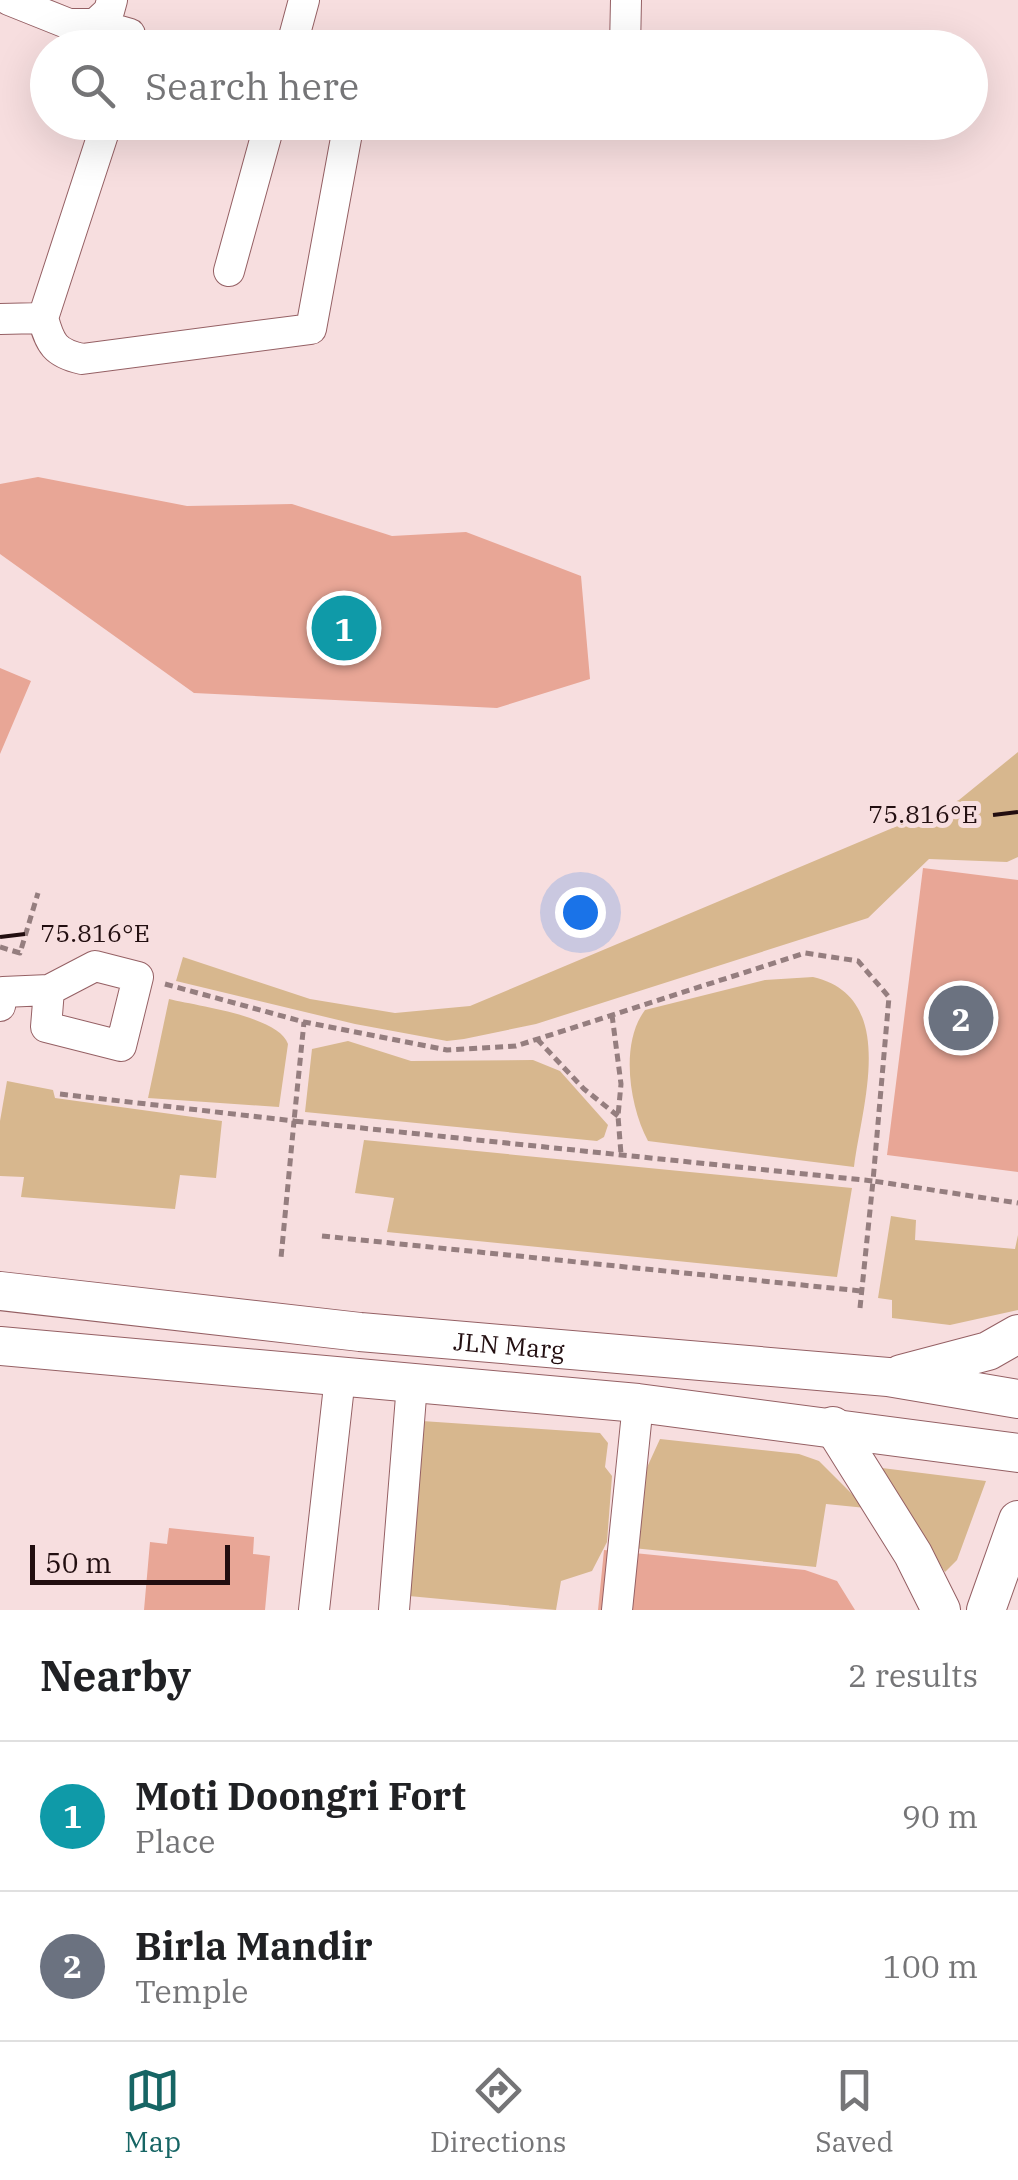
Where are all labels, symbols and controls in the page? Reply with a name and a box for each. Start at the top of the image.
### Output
search box [30,30,988,140]
icon: search [65,58,120,113]
text: Search here [145,61,359,110]
pin: 1 [312,590,376,666]
text: 75.816°E [868,797,978,830]
your location [555,887,606,938]
text: 75.816°E [40,916,150,949]
pin: 2 [928,980,994,1056]
street label: JLN Marg [452,1324,567,1366]
scale bar [30,1540,230,1584]
text: 50 m [45,1544,112,1581]
text: Nearby [40,1648,191,1703]
text: 2 results [848,1654,978,1696]
text: Moti Doongri Fort [135,1771,466,1820]
text: 1 [63,1795,82,1837]
text: 90 m [902,1795,978,1837]
text: Place [135,1820,215,1862]
text: Birla Mandir [135,1921,373,1970]
text: 2 [63,1945,82,1987]
text: 100 m [882,1945,978,1987]
text: Temple [135,1970,248,2012]
tab: Map [124,2063,181,2160]
tab: Directions [430,2063,566,2160]
tab: Saved [815,2063,894,2160]

